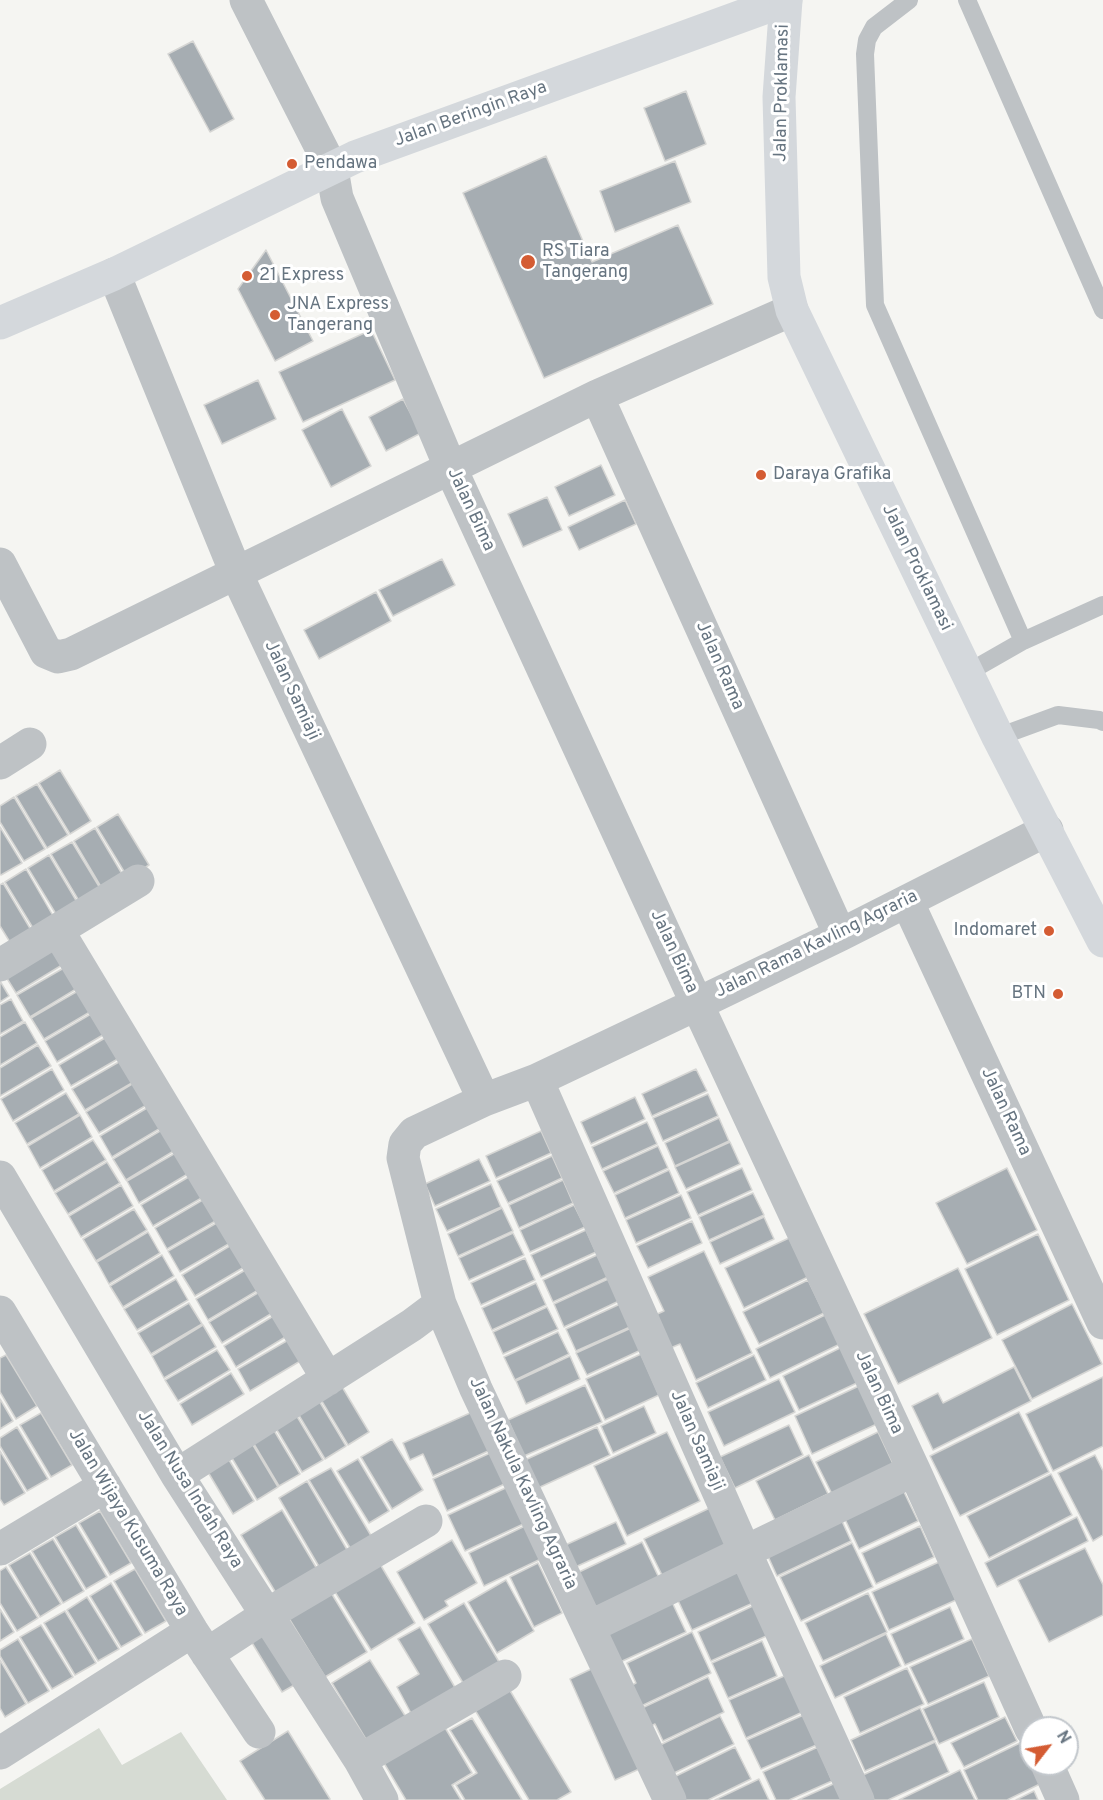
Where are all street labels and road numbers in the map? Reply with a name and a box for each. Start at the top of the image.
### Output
street label: Jalan Proklamasi [771,24,795,162]
street label: Jalan Beringin Raya [392,77,550,153]
street label: Jalan Bima [441,465,499,555]
street label: Jalan Proklamasi [876,501,956,635]
street label: Jalan Rama [690,618,748,714]
street label: Jalan Samiaji [258,638,324,744]
street label: Jalan Rama Kavling Agraria [712,887,922,1003]
street label: Jalan Bima [644,907,702,997]
street label: Jalan Rama [975,1065,1035,1159]
street label: Jalan Bima [849,1348,907,1438]
street label: Jalan Nakula Kavling Agraria [463,1375,581,1593]
street label: Jalan Samiaji [664,1387,728,1495]
street label: Jalan Nusa Indah Raya [132,1407,246,1573]
street label: Jalan Wijaya Kusuma Raya [63,1426,191,1620]

